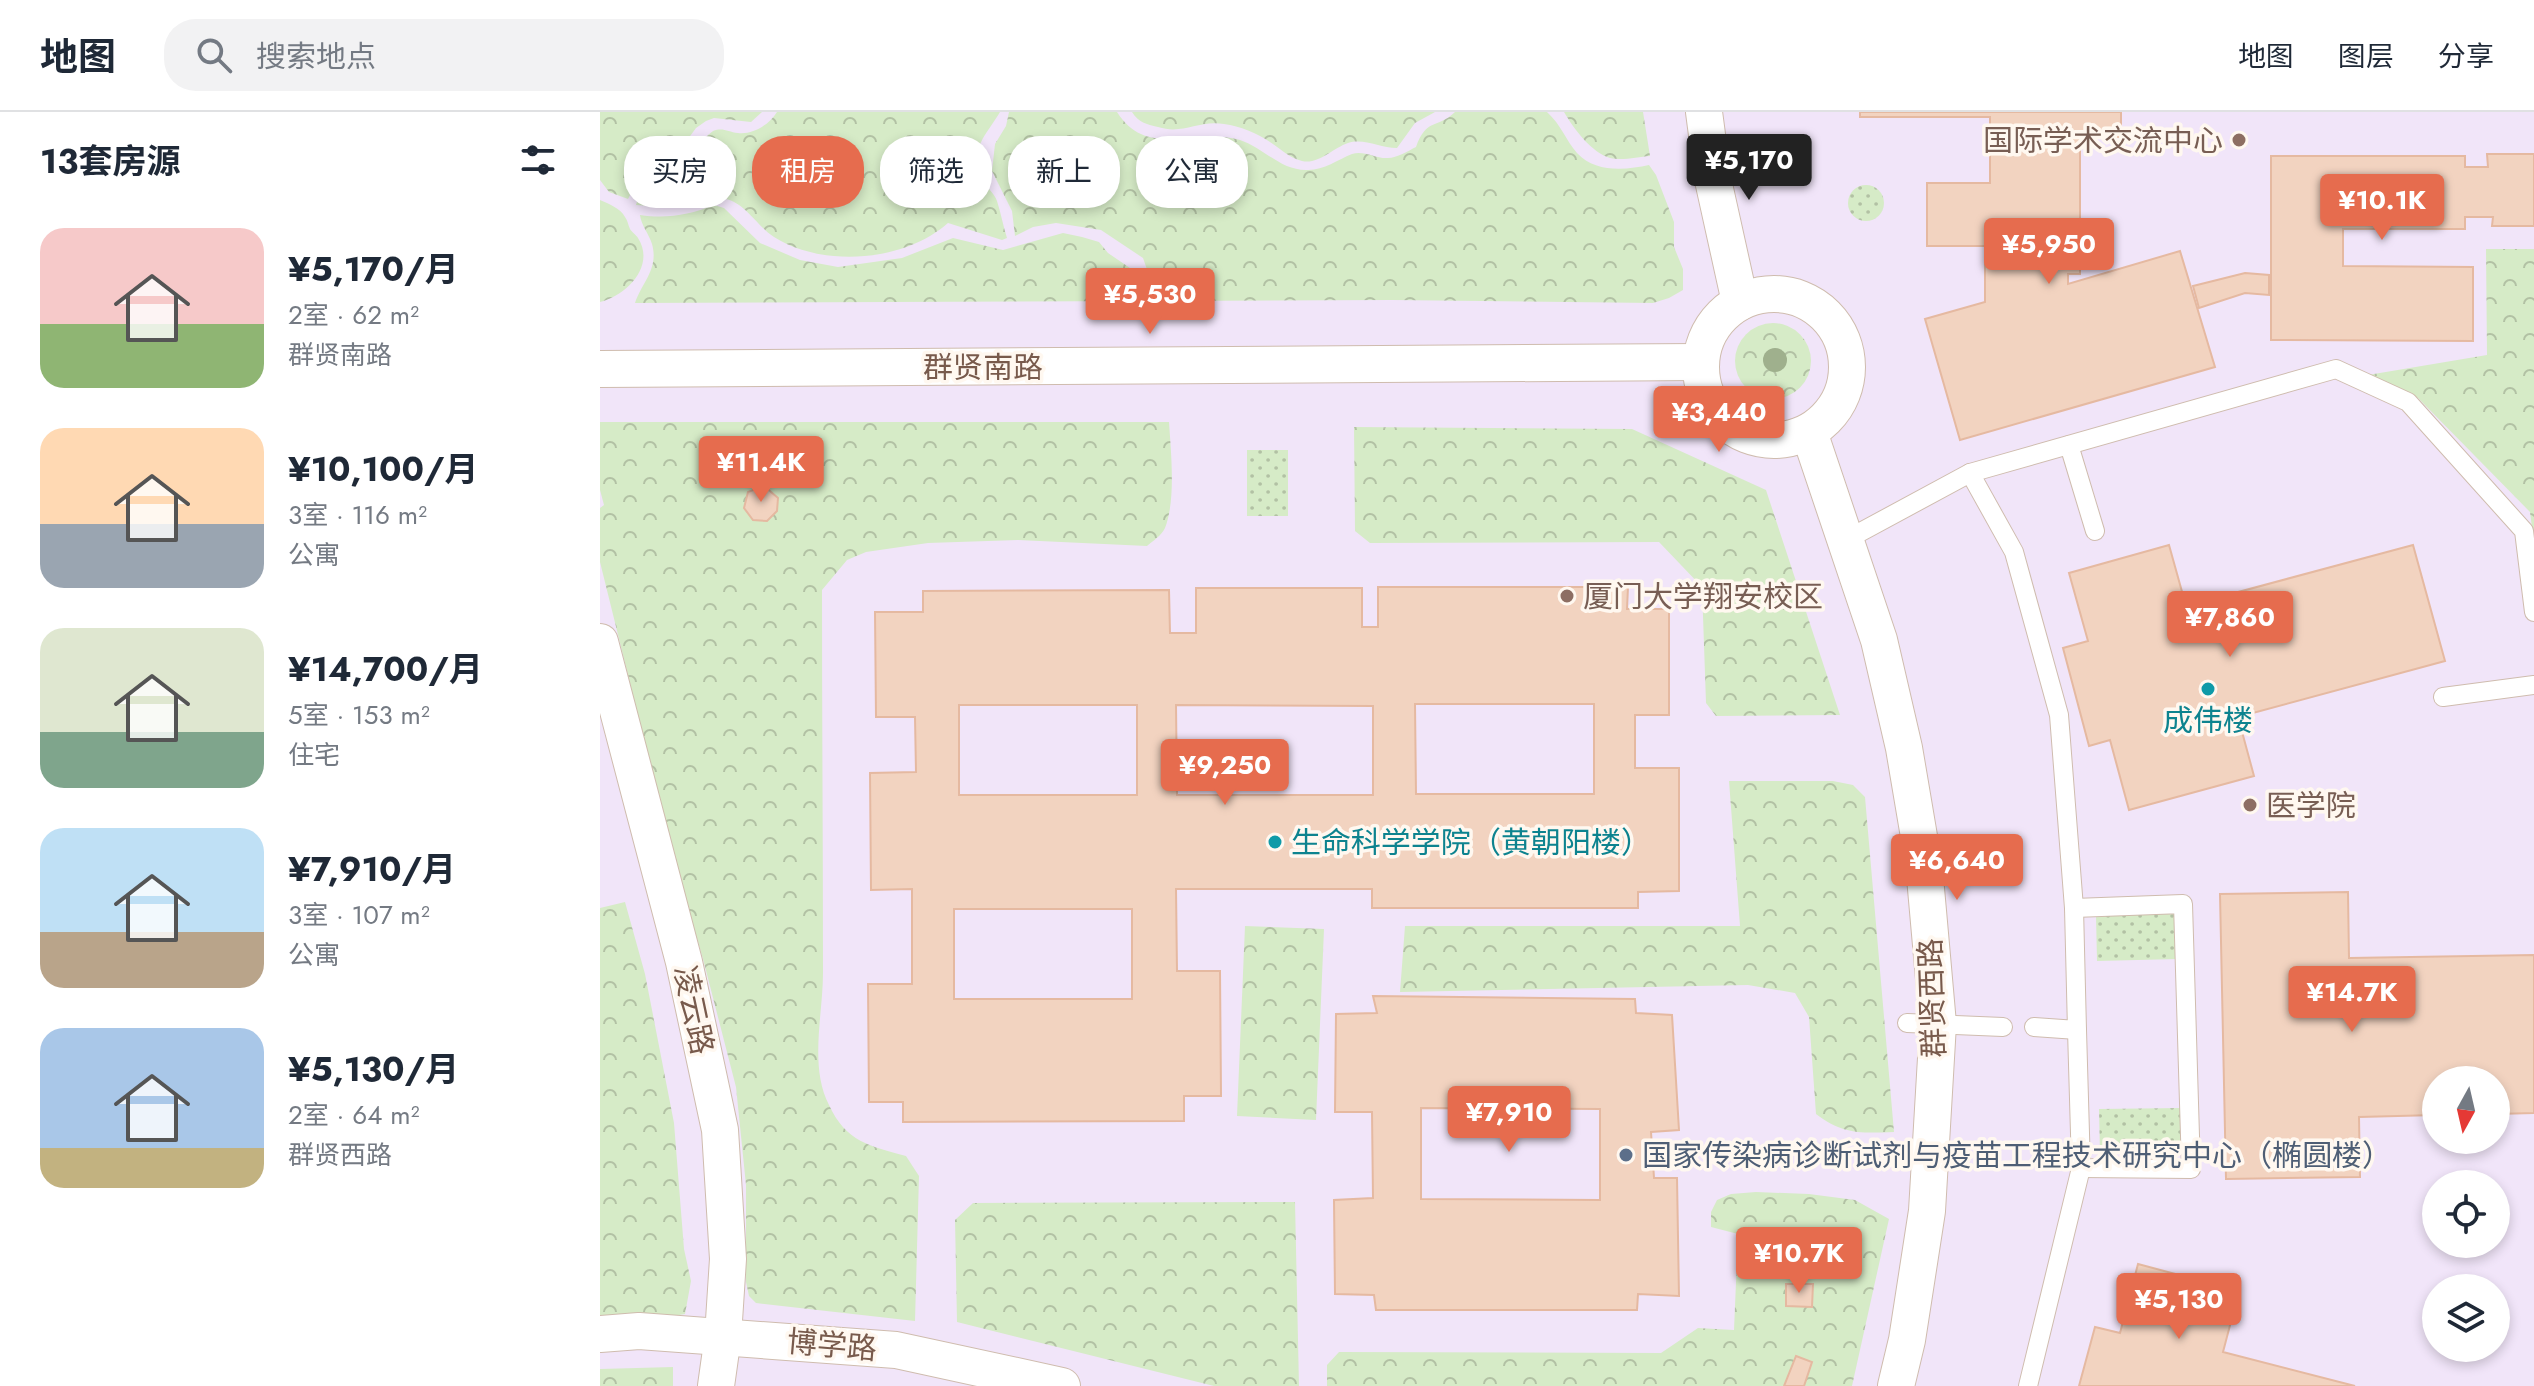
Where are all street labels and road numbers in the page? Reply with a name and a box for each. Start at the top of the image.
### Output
street label: 群贤南路 [923,346,1043,389]
street label: 群贤西路 [1908,937,1956,1059]
street label: 凌云路 [664,962,724,1058]
street label: 博学路 [785,1320,879,1370]

